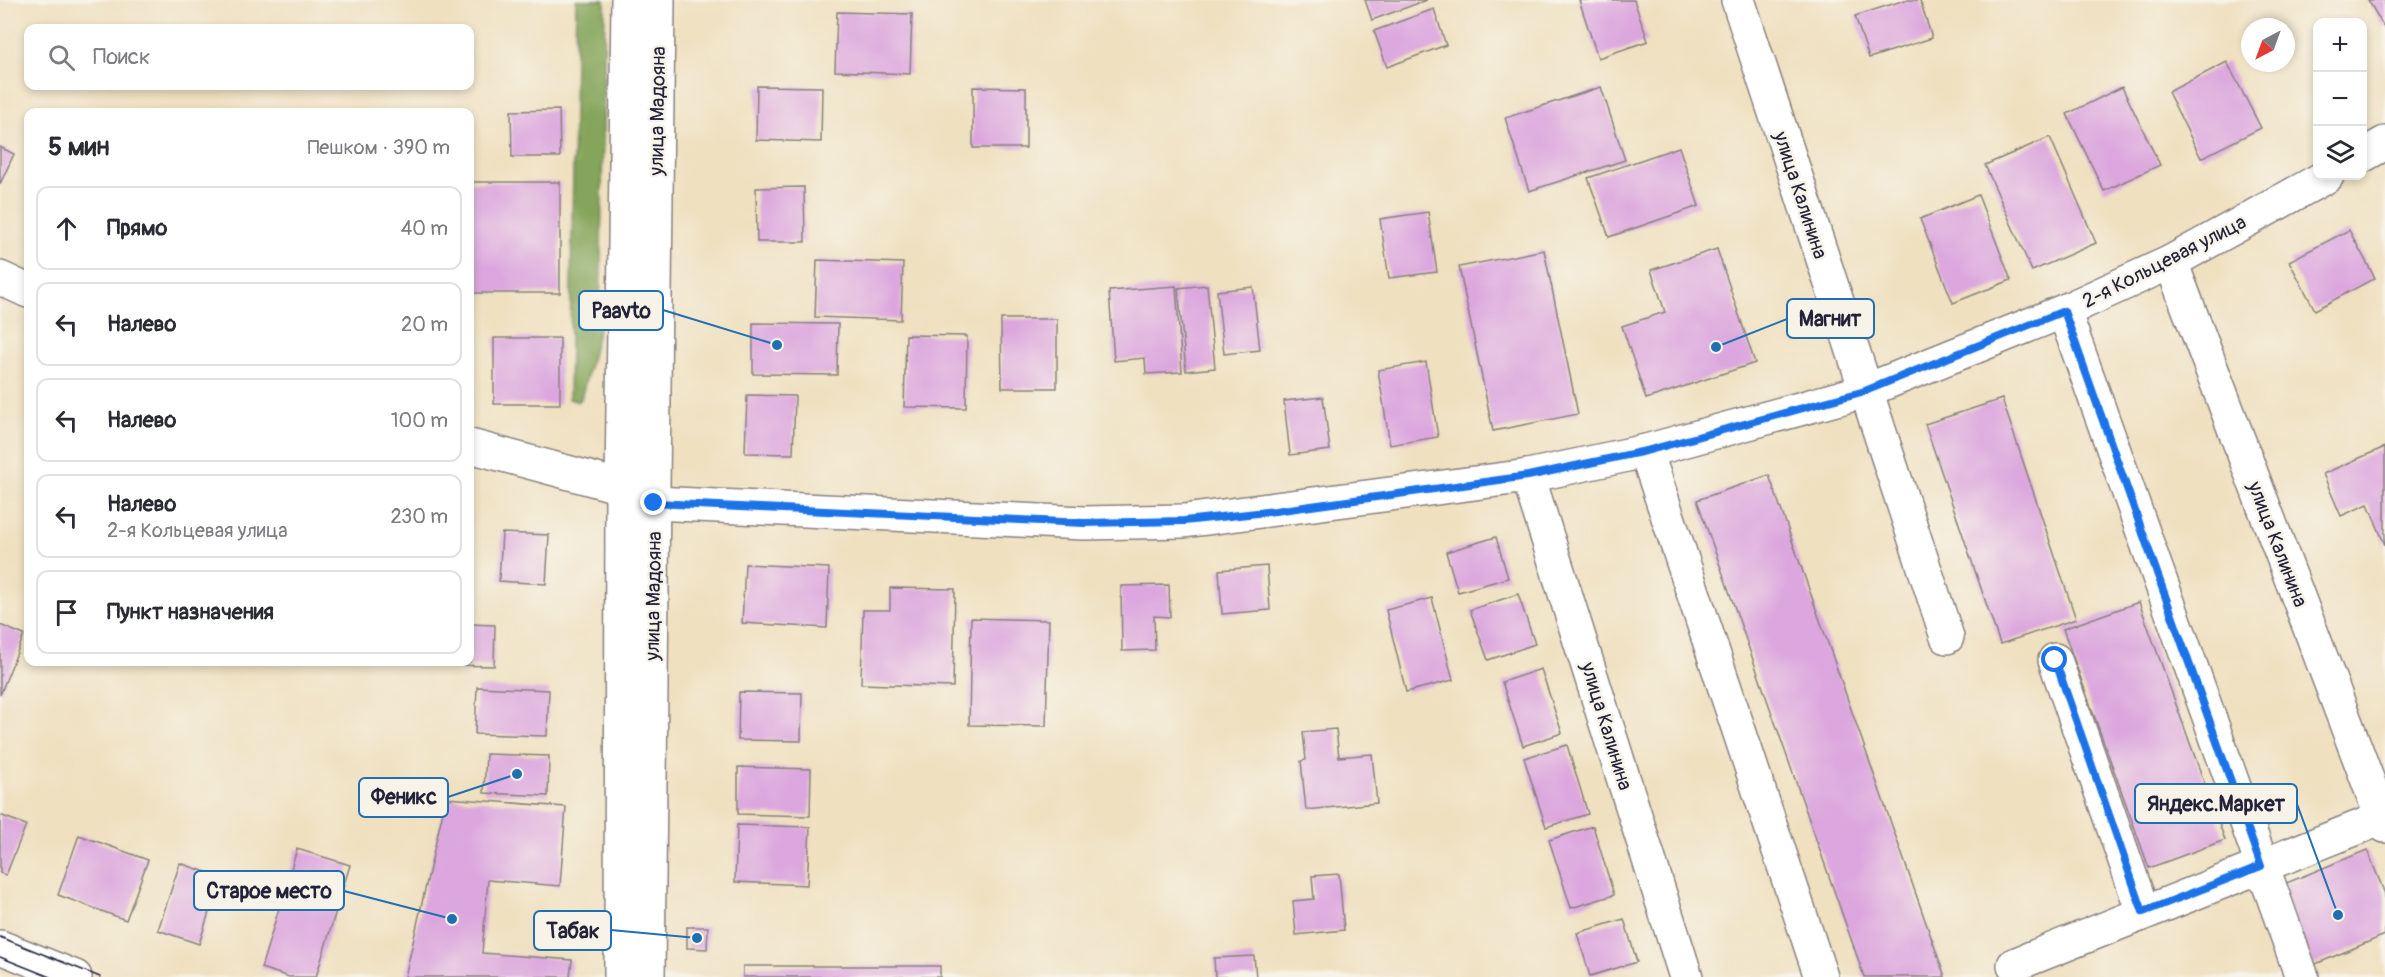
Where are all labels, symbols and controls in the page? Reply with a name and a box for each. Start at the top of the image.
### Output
north arrow [2241,18,2295,72]
map controls [2313,18,2367,180]
button: + [2313,18,2367,72]
search box [24,24,474,90]
icon: search [45,41,78,74]
text: Поиск [93,43,150,71]
street label: улица Мадояна [644,46,671,177]
button: − [2313,72,2367,126]
button: layers [2313,126,2367,180]
street label: улица Калинина [1768,127,1833,262]
text: 5 мин [48,131,109,163]
text: Пешком · 390 m [307,135,450,160]
street label: 2-я Кольцевая улица [2078,209,2250,314]
icon: ahead [50,212,83,245]
text: Прямо [107,214,167,242]
text: 40 m [401,216,448,241]
callout: Paavto [579,291,663,330]
text: Paavto [591,298,651,325]
callout: Магнит [1787,299,1874,338]
text: Магнит [1799,306,1862,333]
icon: left [50,308,83,341]
text: Налево [107,310,176,338]
text: 20 m [401,312,448,337]
icon: left [50,404,83,437]
text: Налево [107,406,176,434]
text: 100 m [391,408,448,433]
street label: улица Калинина [2242,477,2313,611]
route end [640,489,666,515]
text: Налево [107,490,176,518]
icon: left [50,500,83,533]
text: 230 m [391,504,448,529]
text: 2-я Кольцевая улица [107,518,287,543]
street label: улица Мадояна [640,531,667,662]
icon: arrive [50,596,83,629]
text: Пункт назначения [107,598,274,626]
route start [2041,646,2067,672]
street label: улица Калинина [1575,658,1638,793]
callout: Феникс [359,778,448,817]
text: Феникс [370,784,437,811]
callout: Яндекс.Маркет [2135,784,2297,823]
text: Яндекс.Маркет [2147,791,2286,818]
callout: Старое место [194,871,344,910]
text: Старое место [206,878,333,905]
callout: Табак [534,911,611,950]
text: Табак [545,918,600,945]

